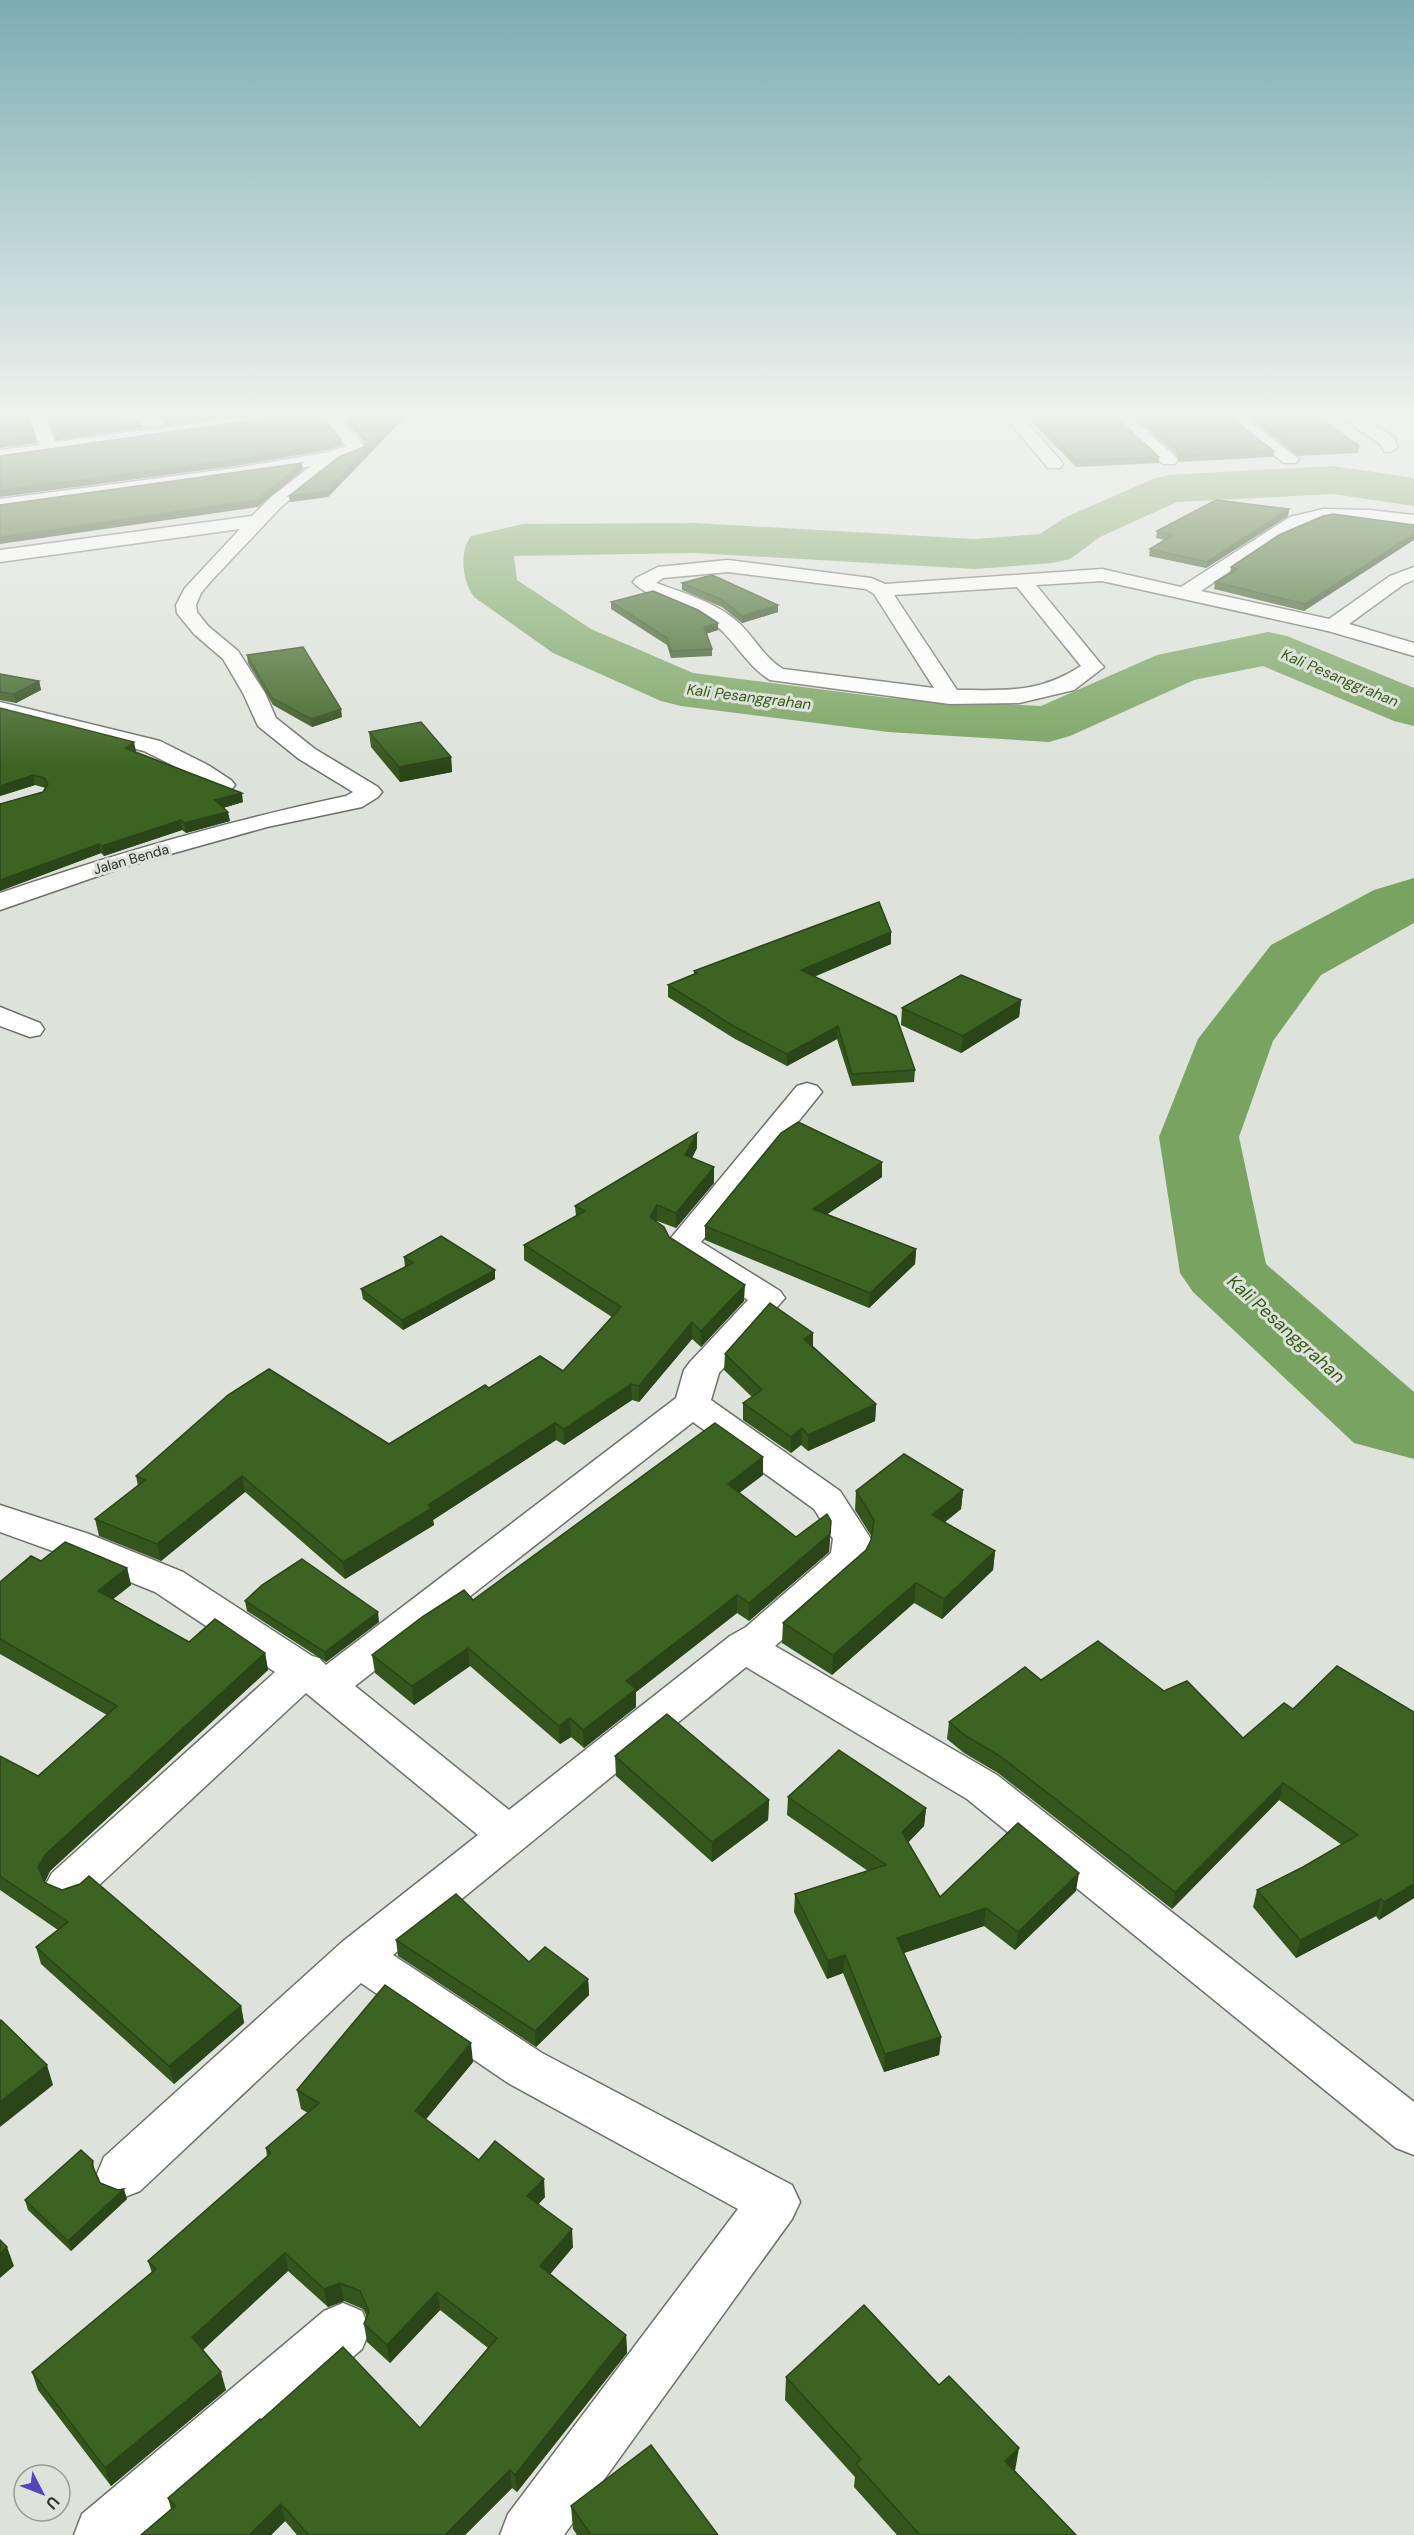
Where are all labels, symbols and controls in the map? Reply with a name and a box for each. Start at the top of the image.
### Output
water label: Kali Pesanggrahan [1278,644,1402,712]
water label: Kali Pesanggrahan [686,679,813,715]
street label: Jalan Benda [91,840,171,878]
water label: Kali Pesanggrahan [1222,1270,1350,1388]
north arrow [12,2463,72,2523]
text: U [41,2492,64,2514]

